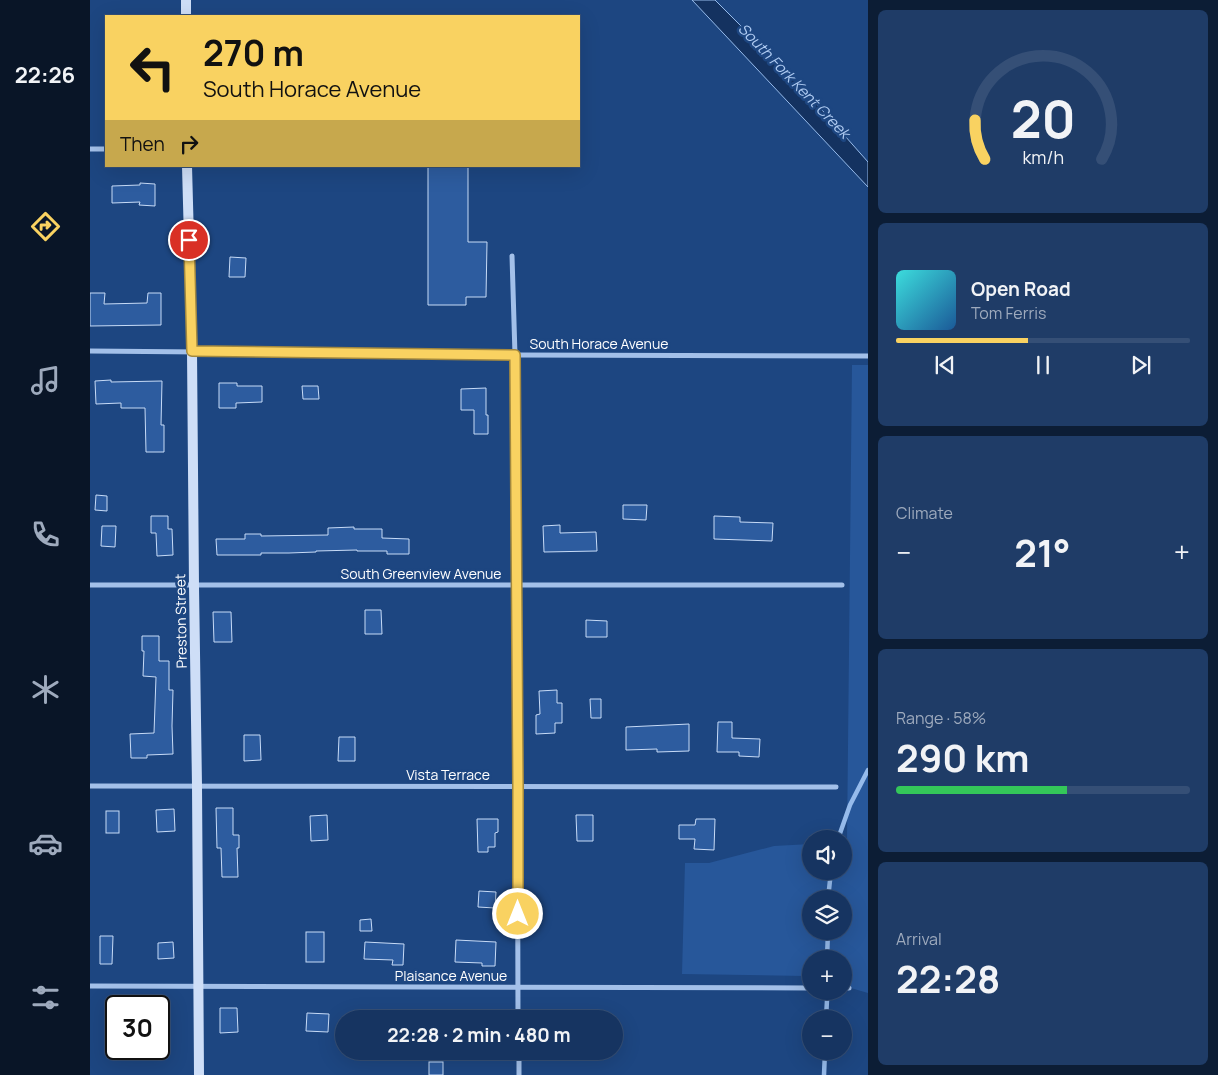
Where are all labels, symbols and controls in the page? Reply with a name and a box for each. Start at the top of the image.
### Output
water label: South Fork Kent Creek [734,18,857,145]
text: 270 m [203,29,304,77]
icon: left [120,35,185,100]
text: 22:26 [15,60,75,90]
text: South Horace Avenue [203,74,421,104]
text: 20 [1010,83,1076,154]
icon: right [175,130,203,158]
text: Then [120,131,165,157]
text: km/h [1022,145,1064,169]
icon: directions [28,209,63,244]
pin [168,219,210,261]
icon: arrive [175,226,203,254]
text: Open Road [971,276,1071,302]
text: Tom Ferris [971,302,1046,324]
street label: South Horace Avenue [530,334,668,353]
icon: previous [931,351,959,379]
icon: pause [1029,351,1057,379]
icon: next [1127,351,1155,379]
icon: music [28,363,63,398]
text: Climate [896,502,953,524]
icon: phone [28,517,63,552]
text: 21° [1014,526,1071,578]
text: − [896,533,911,571]
text: + [1174,533,1190,571]
street label: South Greenview Avenue [341,564,501,583]
street label: Preston Street [170,573,191,669]
icon: climate [28,672,63,707]
text: Range · 58% [896,707,986,729]
text: 290 km [896,731,1029,783]
street label: Vista Terrace [406,765,490,784]
icon: car [28,826,63,861]
map controls [802,830,852,1060]
button: sound [802,830,852,880]
position arrow [491,887,543,939]
button: layers [802,890,852,940]
text: Arrival [896,928,942,950]
button: + [802,950,852,1000]
text: 22:28 [896,952,1000,1004]
street label: Plaisance Avenue [395,966,507,985]
icon: filters [28,980,63,1015]
speed limit sign: 30 [105,995,170,1060]
button: − [802,1010,852,1060]
text: 22:28 · 2 min · 480 m [387,1022,571,1048]

